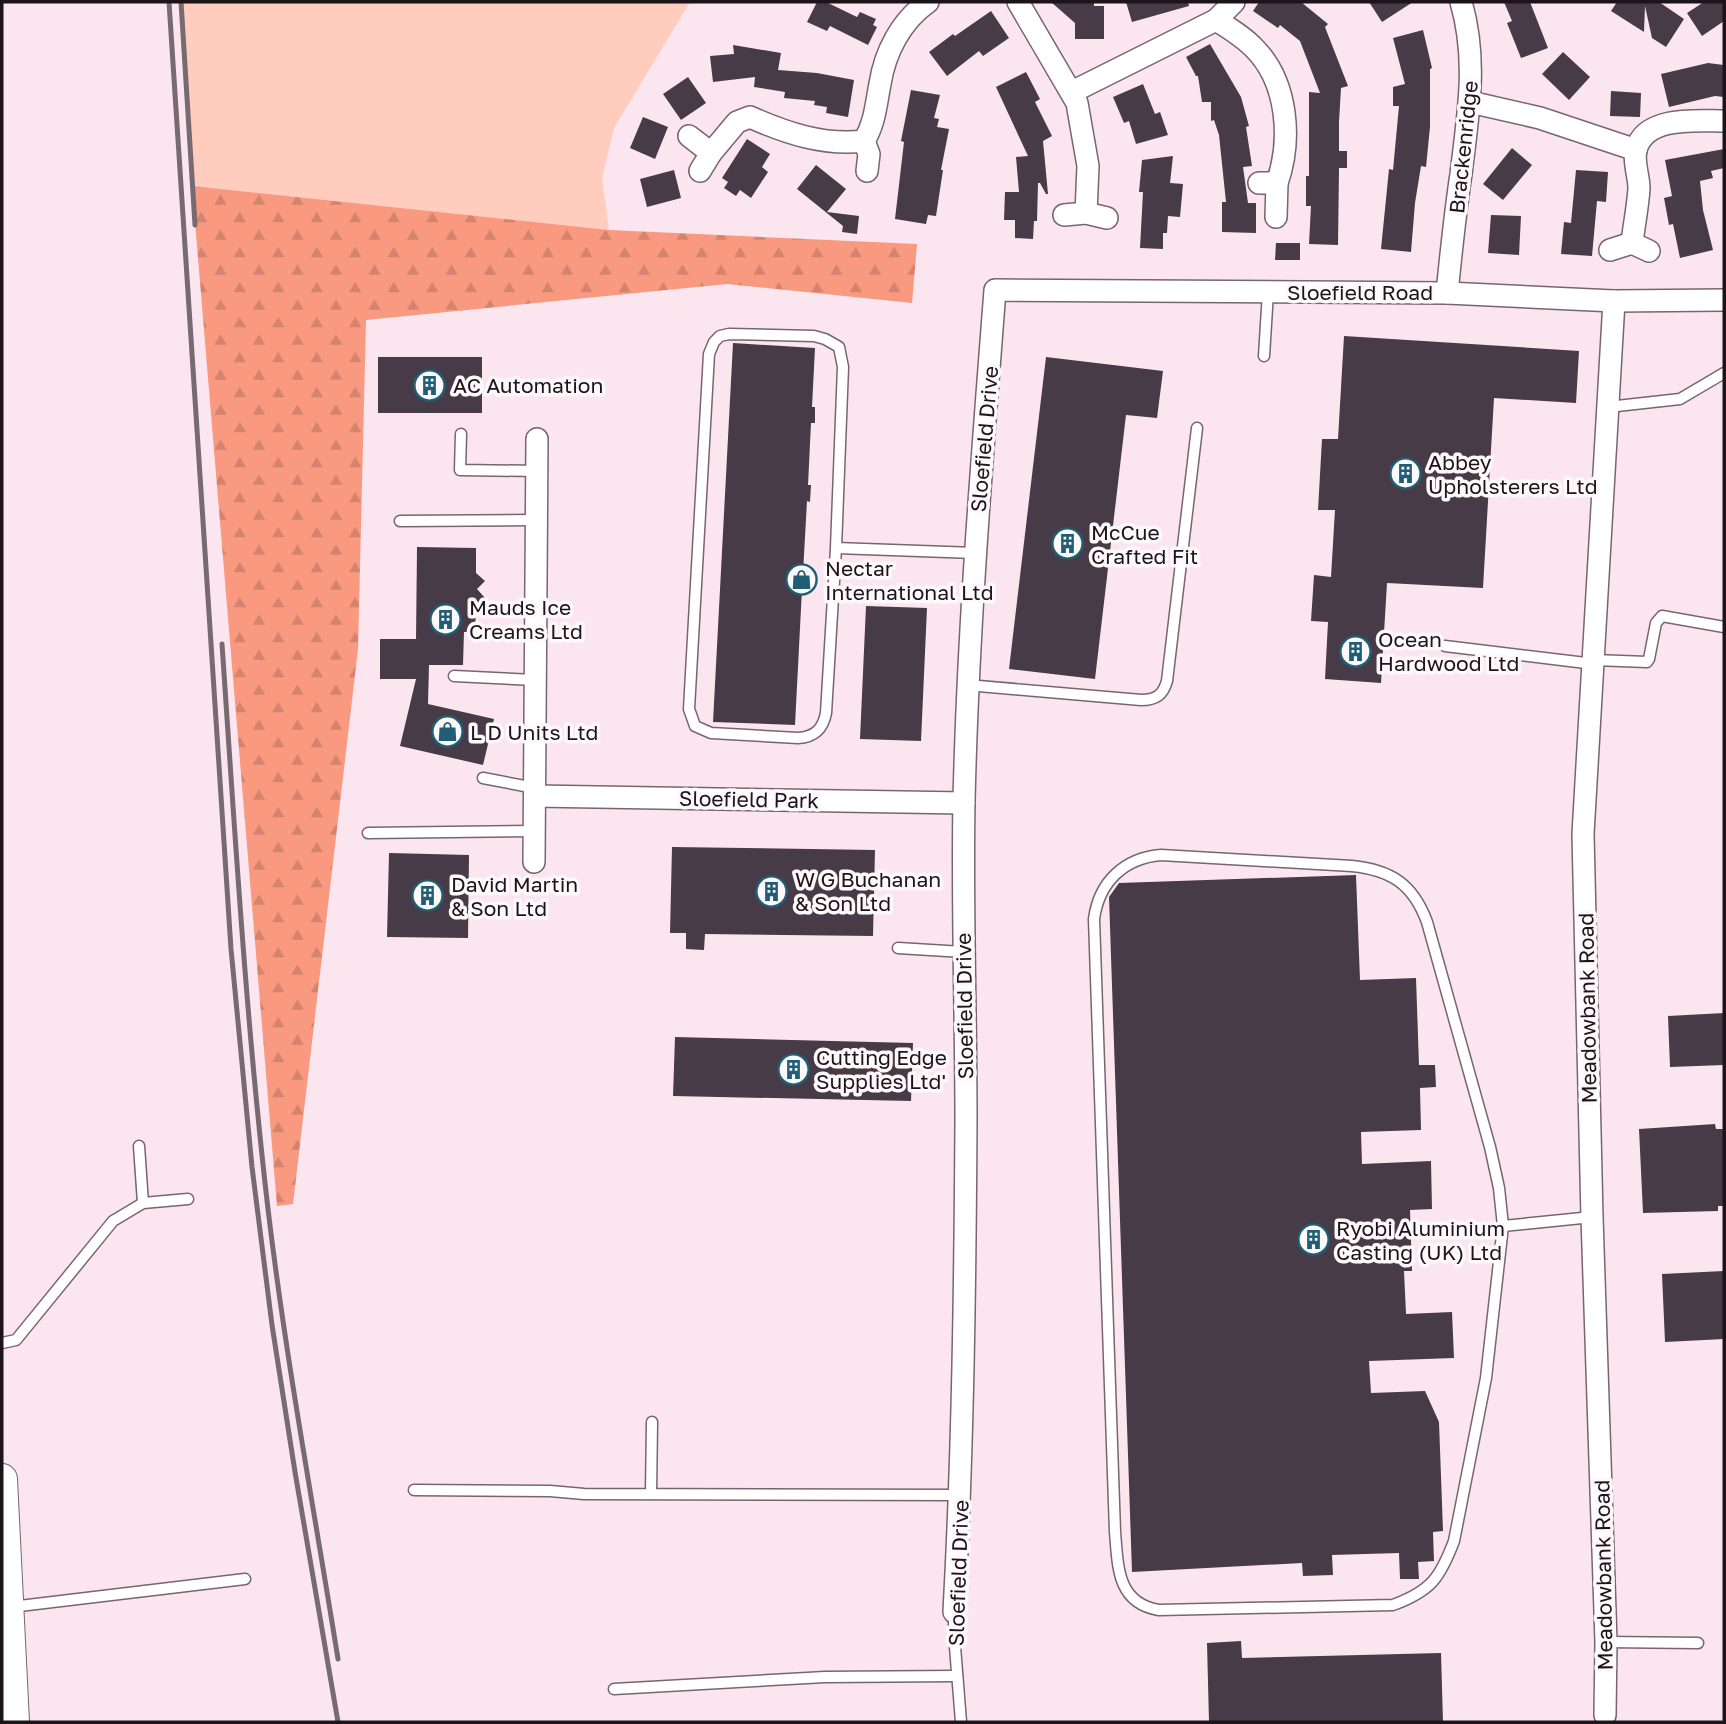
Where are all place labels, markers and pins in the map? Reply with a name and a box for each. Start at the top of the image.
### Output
building icon: AC Automation [413,368,447,402]
place label: AC Automation [453,372,603,398]
place label: Abbey Upholsterers Ltd [1428,449,1598,499]
building icon: Abbey Upholsterers Ltd [1388,457,1422,491]
place label: McCue Crafted Fit [1091,519,1198,569]
building icon: McCue Crafted Fit [1051,527,1085,561]
place label: Nectar International Ltd [825,555,994,605]
shop icon: Nectar International Ltd [785,563,819,597]
place label: Mauds Ice Creams Ltd [469,594,583,644]
building icon: Mauds Ice Creams Ltd [429,602,463,636]
place label: Ocean Hardwood Ltd [1378,626,1520,676]
building icon: Ocean Hardwood Ltd [1338,634,1372,668]
shop icon: L D Units Ltd [430,715,464,749]
place label: L D Units Ltd [470,719,598,745]
place label: W G Buchanan & Son Ltd [795,866,941,916]
place label: David Martin & Son Ltd [451,871,578,921]
building icon: W G Buchanan & Son Ltd [755,874,789,908]
building icon: David Martin & Son Ltd [411,879,445,913]
place label: Cutting Edge Supplies Ltd' [816,1044,947,1094]
building icon: Cutting Edge Supplies Ltd' [776,1052,810,1086]
place label: Ryobi Aluminium Casting (UK) Ltd [1336,1215,1505,1265]
building icon: Ryobi Aluminium Casting (UK) Ltd [1296,1223,1330,1257]

